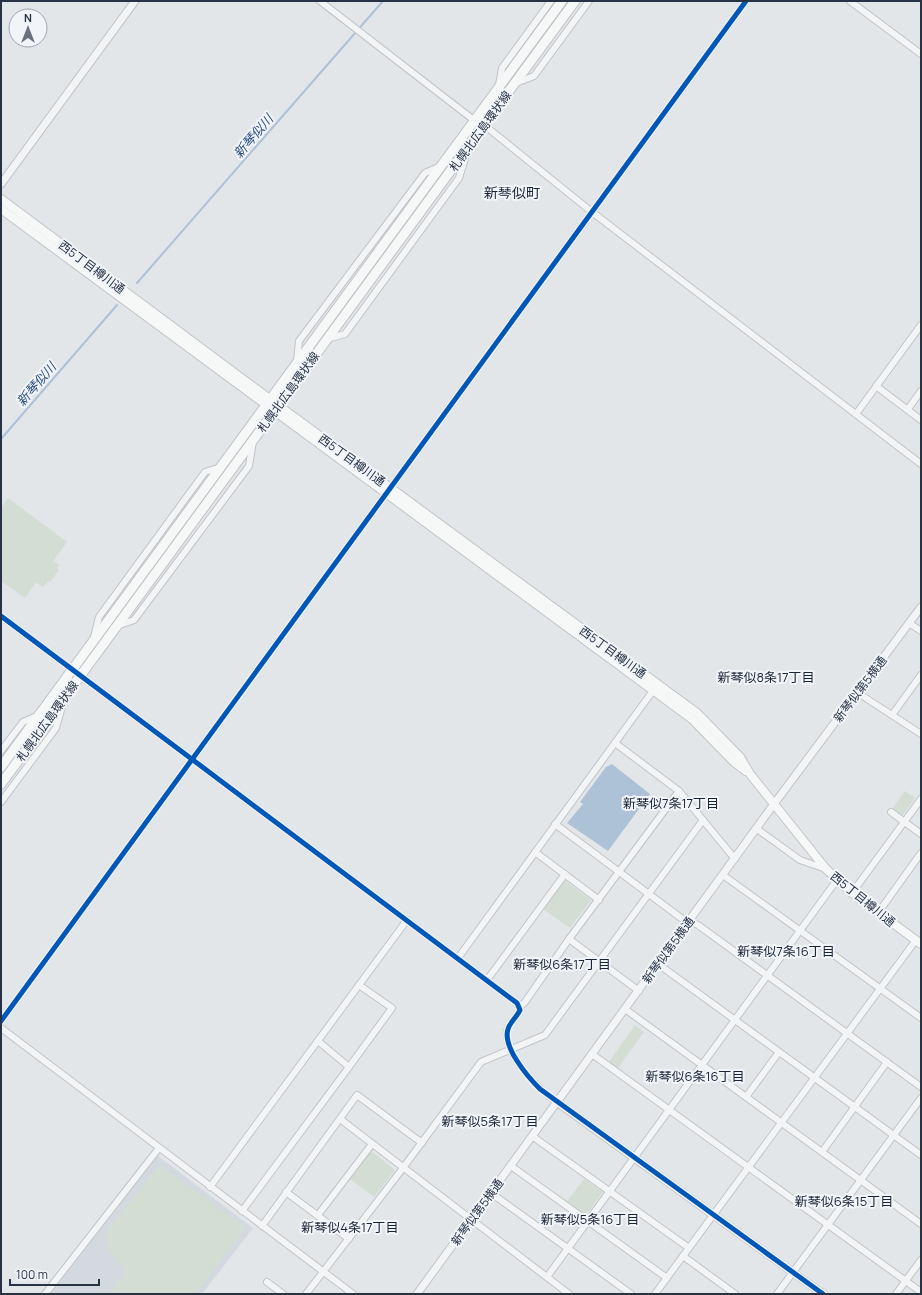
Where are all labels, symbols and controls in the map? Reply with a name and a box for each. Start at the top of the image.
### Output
north arrow [8,8,48,48]
text: N [24,10,32,25]
street label: 札幌北広島環状線 [445,87,515,175]
water label: 新琴似川 [229,109,278,162]
district label: 新琴似町 [484,183,540,202]
street label: 西5丁目樽川通 [55,236,129,298]
street label: 札幌北広島環状線 [253,348,323,436]
water label: 新琴似川 [12,357,61,410]
street label: 西5丁目樽川通 [315,430,389,490]
street label: 西5丁目樽川通 [576,622,650,682]
street label: 新琴似第5横通 [829,652,891,726]
district label: 新琴似8条17丁目 [717,668,815,686]
street label: 札幌北広島環状線 [12,677,82,765]
district label: 新琴似7条17丁目 [623,794,719,812]
street label: 西5丁目樽川通 [827,868,899,930]
street label: 新琴似第5横通 [638,913,698,987]
district label: 新琴似7条16丁目 [737,942,835,960]
district label: 新琴似6条17丁目 [513,955,611,973]
district label: 新琴似6条16丁目 [645,1067,745,1085]
district label: 新琴似5条17丁目 [441,1112,539,1130]
street label: 新琴似第5横通 [447,1175,507,1249]
district label: 新琴似6条15丁目 [795,1192,893,1210]
district label: 新琴似5条16丁目 [541,1210,639,1228]
district label: 新琴似4条17丁目 [301,1218,399,1236]
scale bar [10,1261,99,1287]
text: 100 m [16,1266,48,1283]

